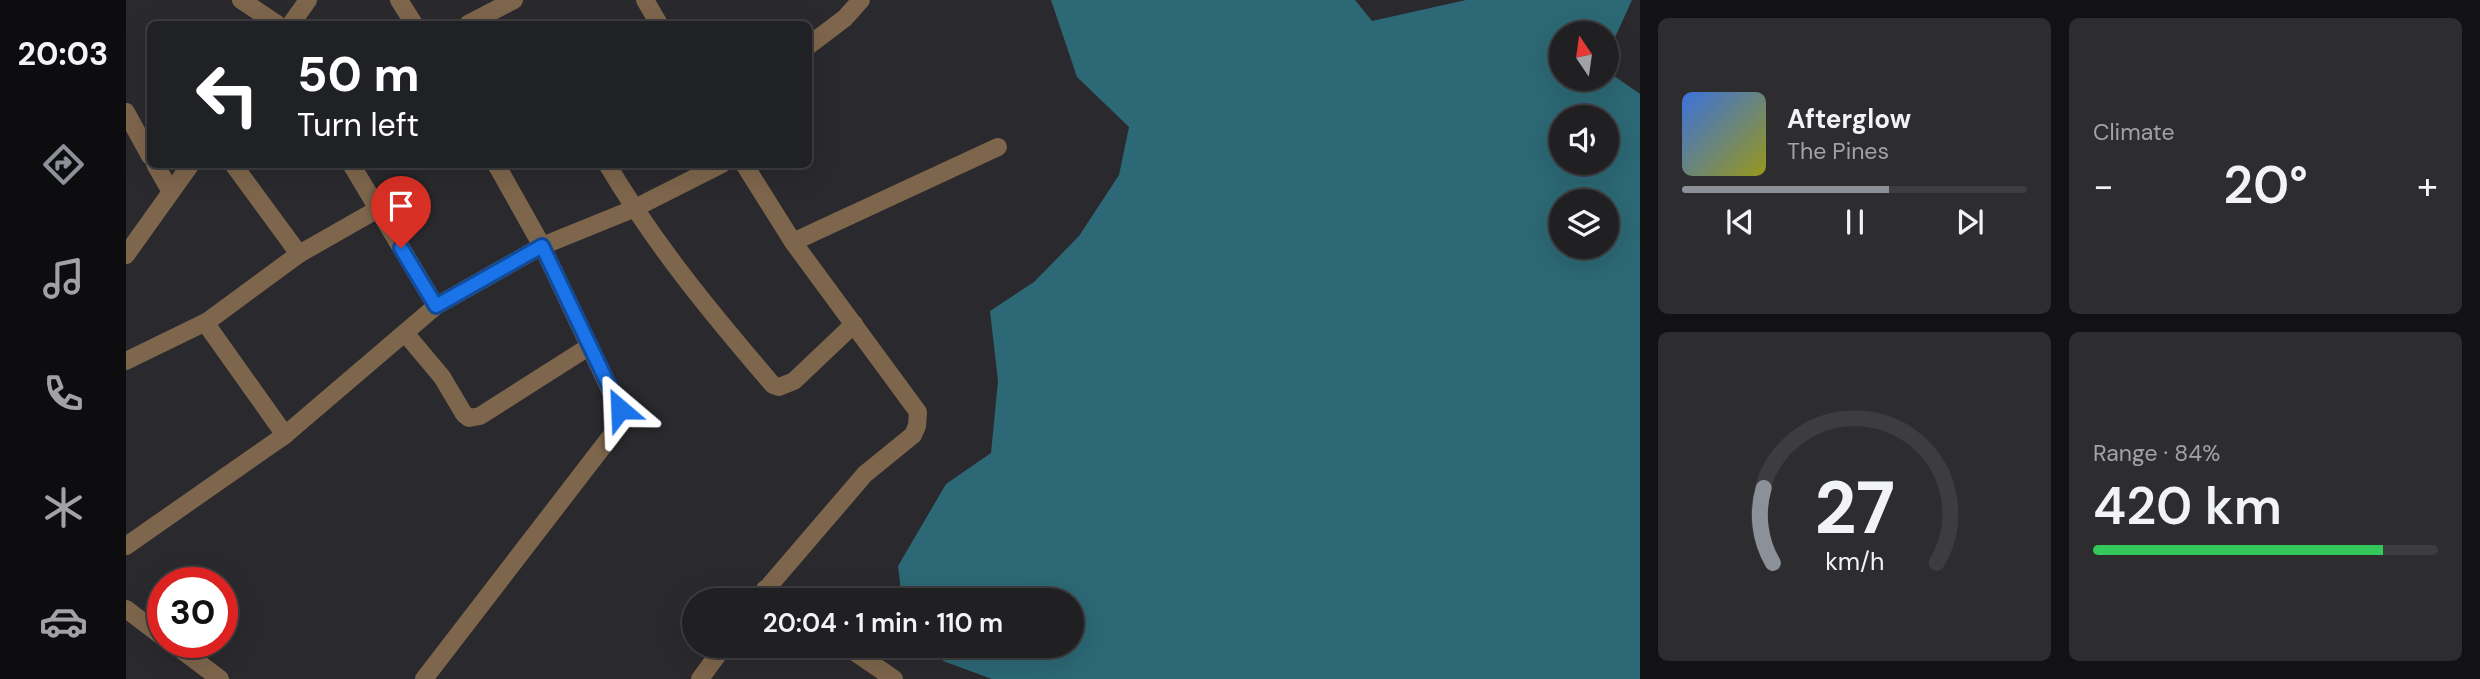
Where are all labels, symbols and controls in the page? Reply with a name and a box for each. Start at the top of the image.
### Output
north arrow [1549,21,1619,91]
map controls [1549,21,1619,259]
text: 20:03 [18,33,108,75]
text: 50 m [297,42,420,106]
icon: left [182,49,273,140]
text: Afterglow [1787,102,1911,136]
text: Turn left [297,104,419,146]
button: sound [1549,105,1619,175]
text: Climate [2093,117,2175,147]
text: The Pines [1787,136,1889,166]
icon: directions [39,140,88,189]
text: 20° [2223,151,2308,219]
text: − [2093,161,2114,211]
text: + [2417,161,2438,211]
pin [371,176,431,248]
icon: arrive [382,187,420,225]
button: layers [1549,189,1619,259]
icon: previous [1721,203,1759,241]
icon: pause [1836,203,1874,241]
icon: next [1951,203,1989,241]
icon: music [39,254,88,303]
icon: phone [39,369,88,418]
position arrow [583,372,657,446]
text: Range · 84% [2093,438,2220,468]
text: 27 [1814,461,1895,556]
text: 420 km [2093,472,2282,540]
icon: climate [39,483,88,532]
text: km/h [1825,544,1884,577]
speed limit sign: 30 [147,567,238,658]
icon: car [39,597,88,646]
text: 20:04 · 1 min · 110 m [763,606,1003,640]

